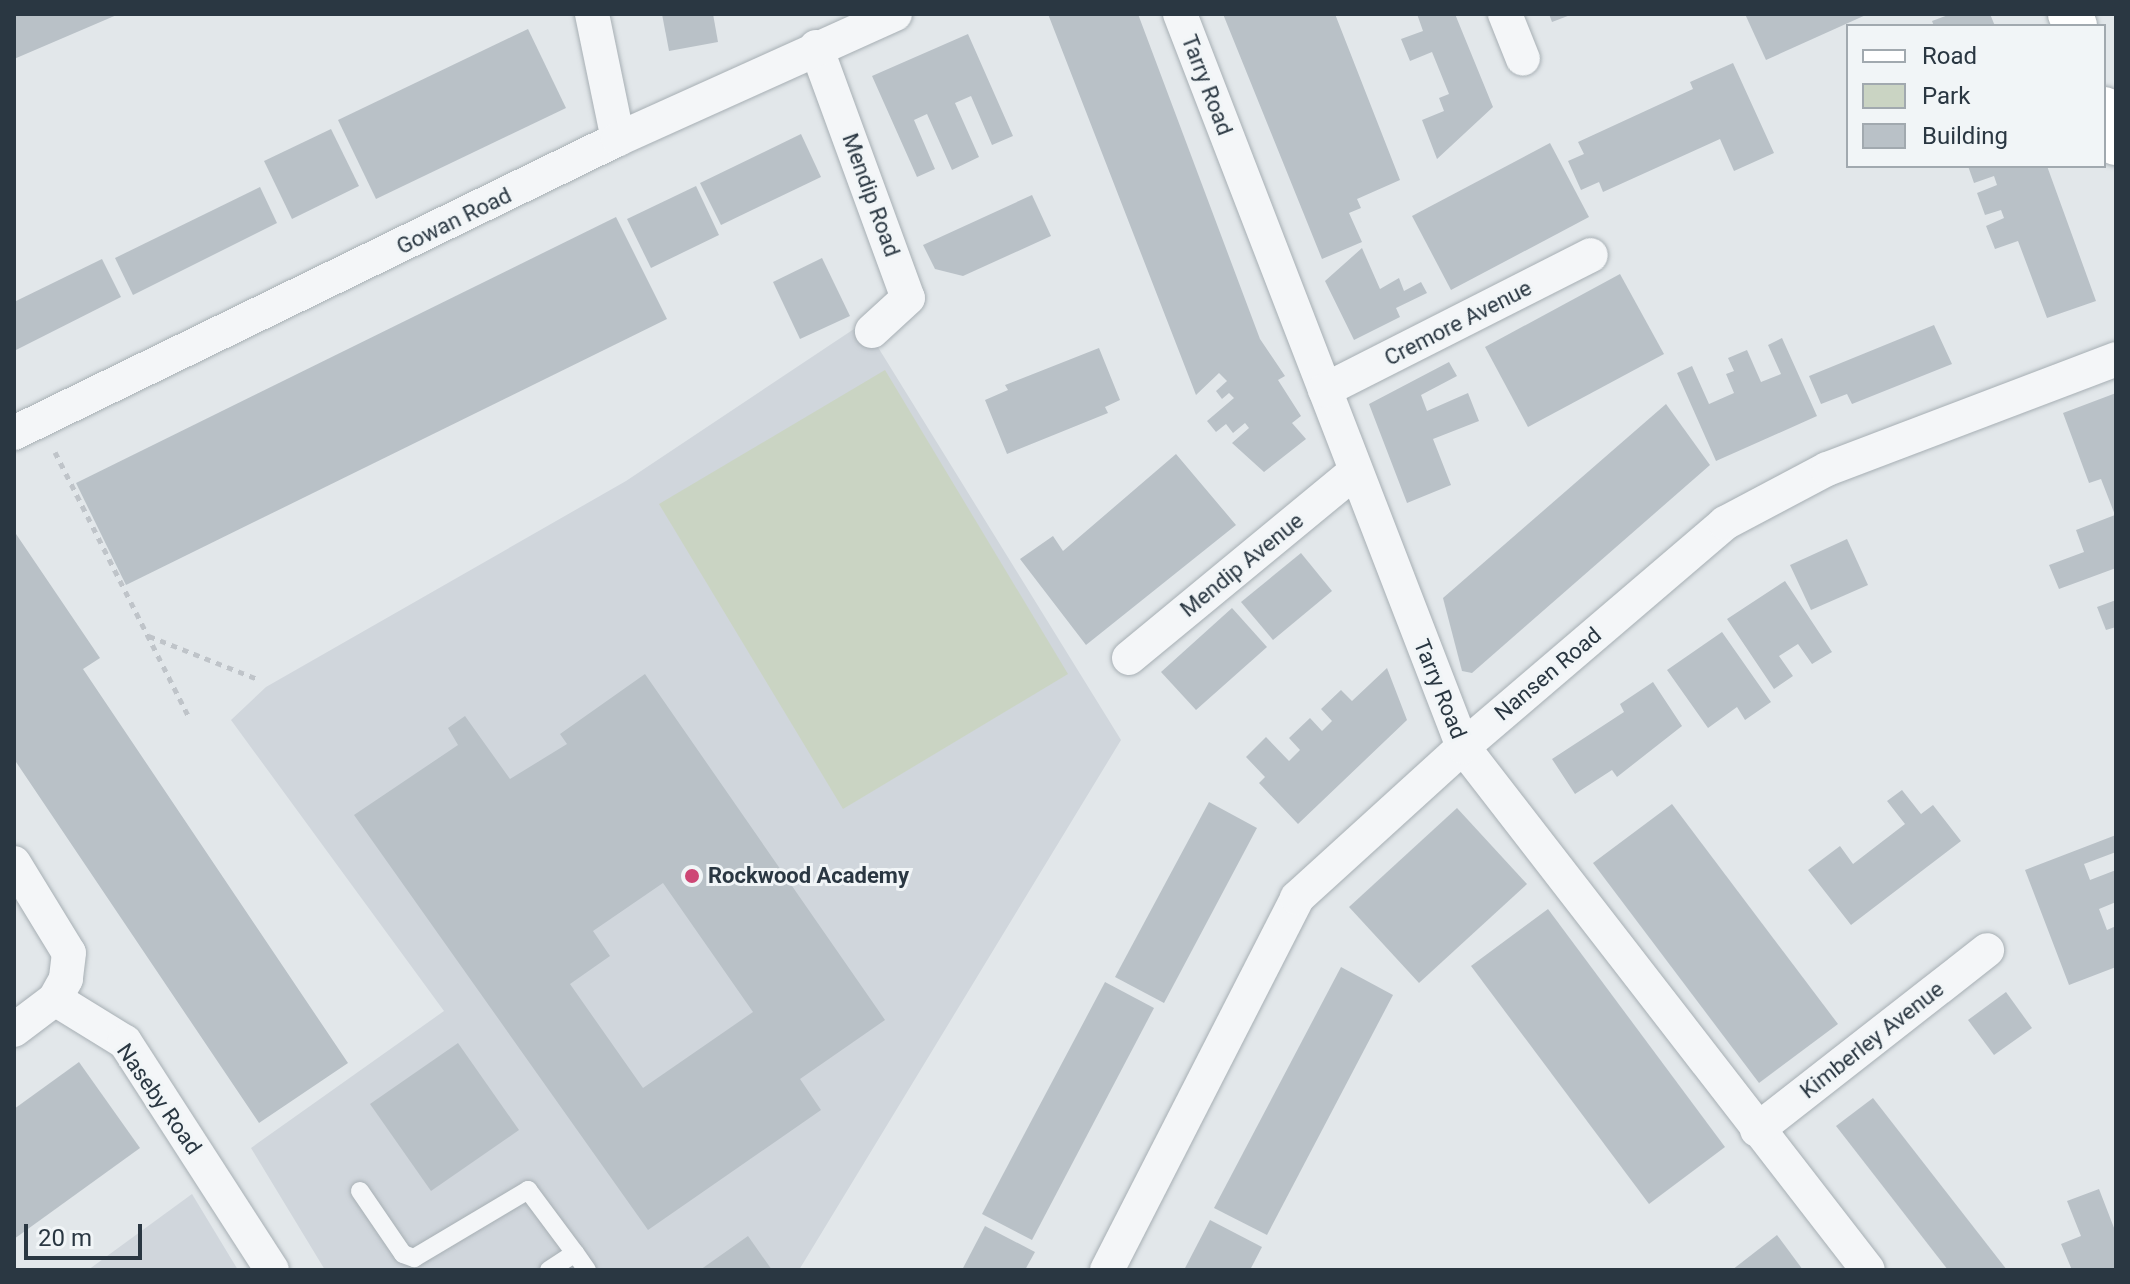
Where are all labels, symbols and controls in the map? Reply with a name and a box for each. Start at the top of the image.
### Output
legend [1846,24,2106,168]
street label: Tarry Road [1176,31,1238,139]
text: Road [1922,42,1977,70]
text: Park [1922,82,1970,110]
text: Building [1922,122,2008,150]
street label: Mendip Road [837,130,905,260]
street label: Gowan Road [392,182,516,260]
street label: Cremore Avenue [1380,275,1536,371]
street label: Mendip Avenue [1175,507,1309,623]
street label: Nansen Road [1489,622,1607,726]
street label: Tarry Road [1408,635,1472,743]
place label: Rockwood Academy [708,863,909,889]
marker: Rockwood Academy [683,867,701,885]
street label: Kimberley Avenue [1795,976,1949,1104]
street label: Naseby Road [111,1038,207,1160]
scale bar [28,1208,146,1258]
text: 20 m [38,1224,92,1252]

